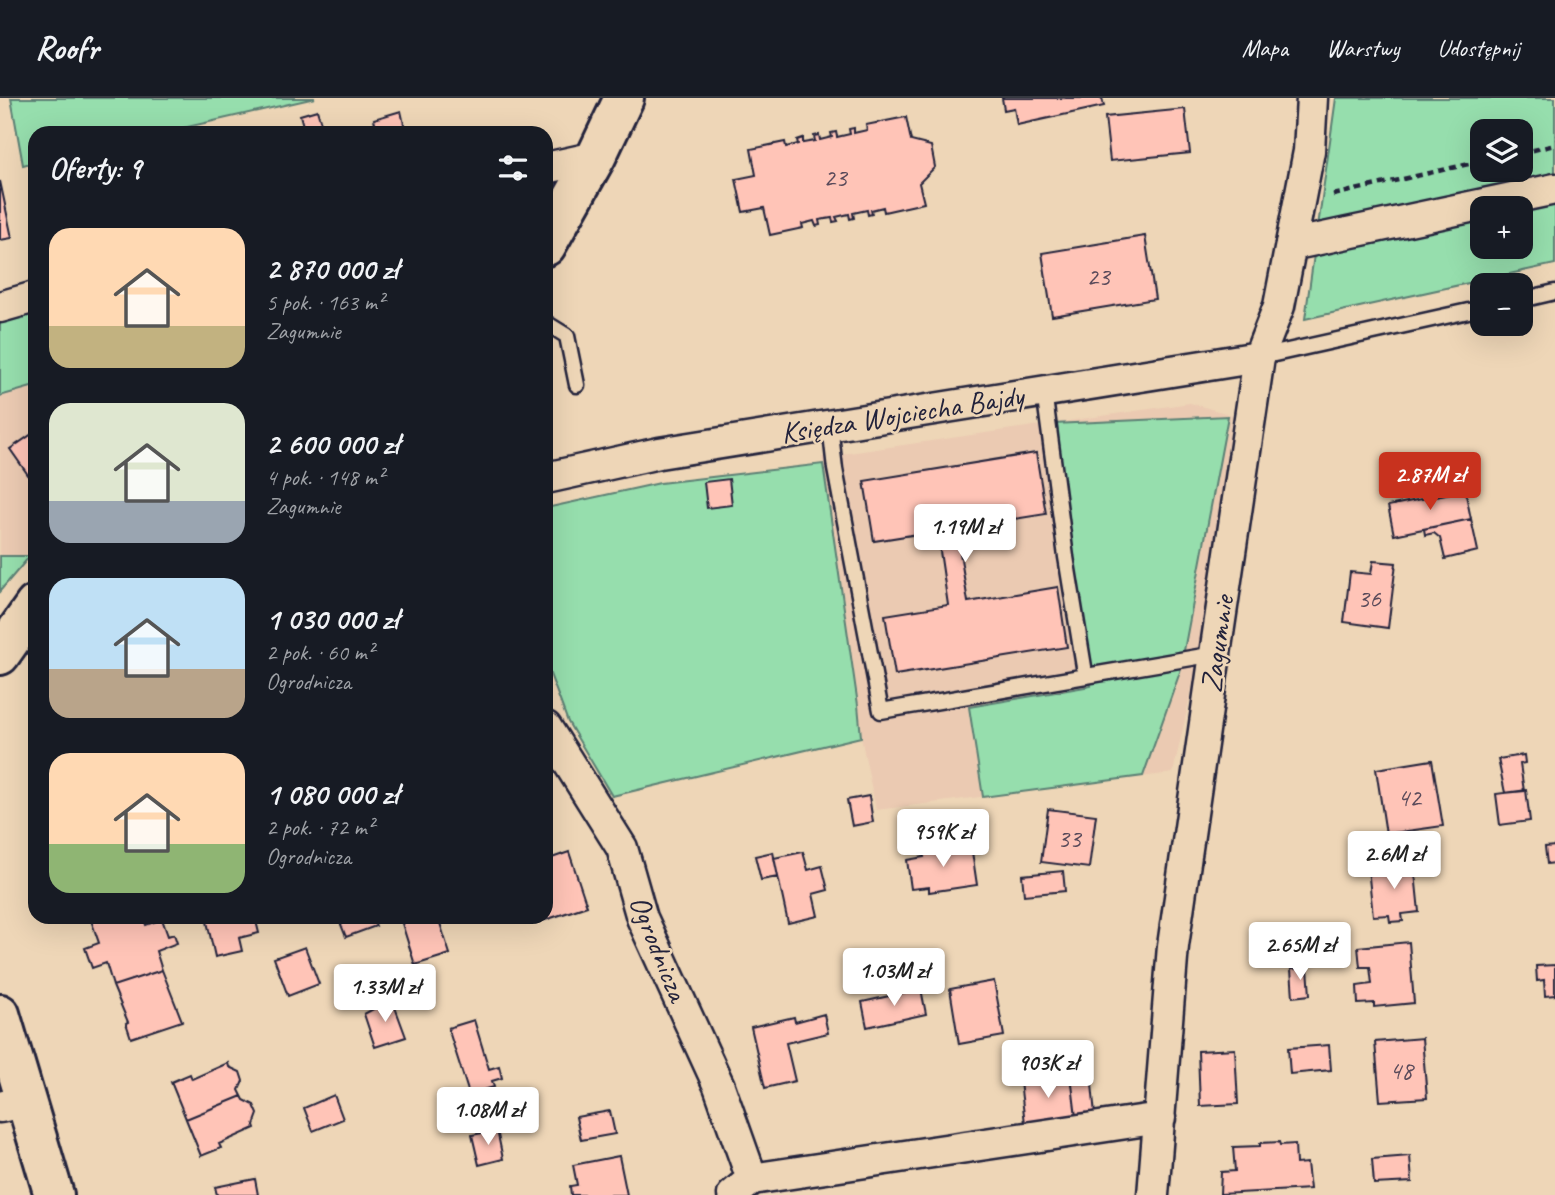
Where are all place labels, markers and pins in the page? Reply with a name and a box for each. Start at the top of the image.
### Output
pin: 2.87M zł [1358,452,1502,512]
pin: 1.19M zł [893,504,1037,564]
pin: 959K zł [878,810,1008,869]
pin: 2.6M zł [1329,832,1459,891]
pin: 2.65M zł [1228,922,1372,982]
pin: 1.03M zł [822,948,966,1008]
pin: 1.33M zł [313,964,457,1024]
pin: 903K zł [983,1040,1113,1100]
pin: 1.08M zł [416,1088,560,1147]

